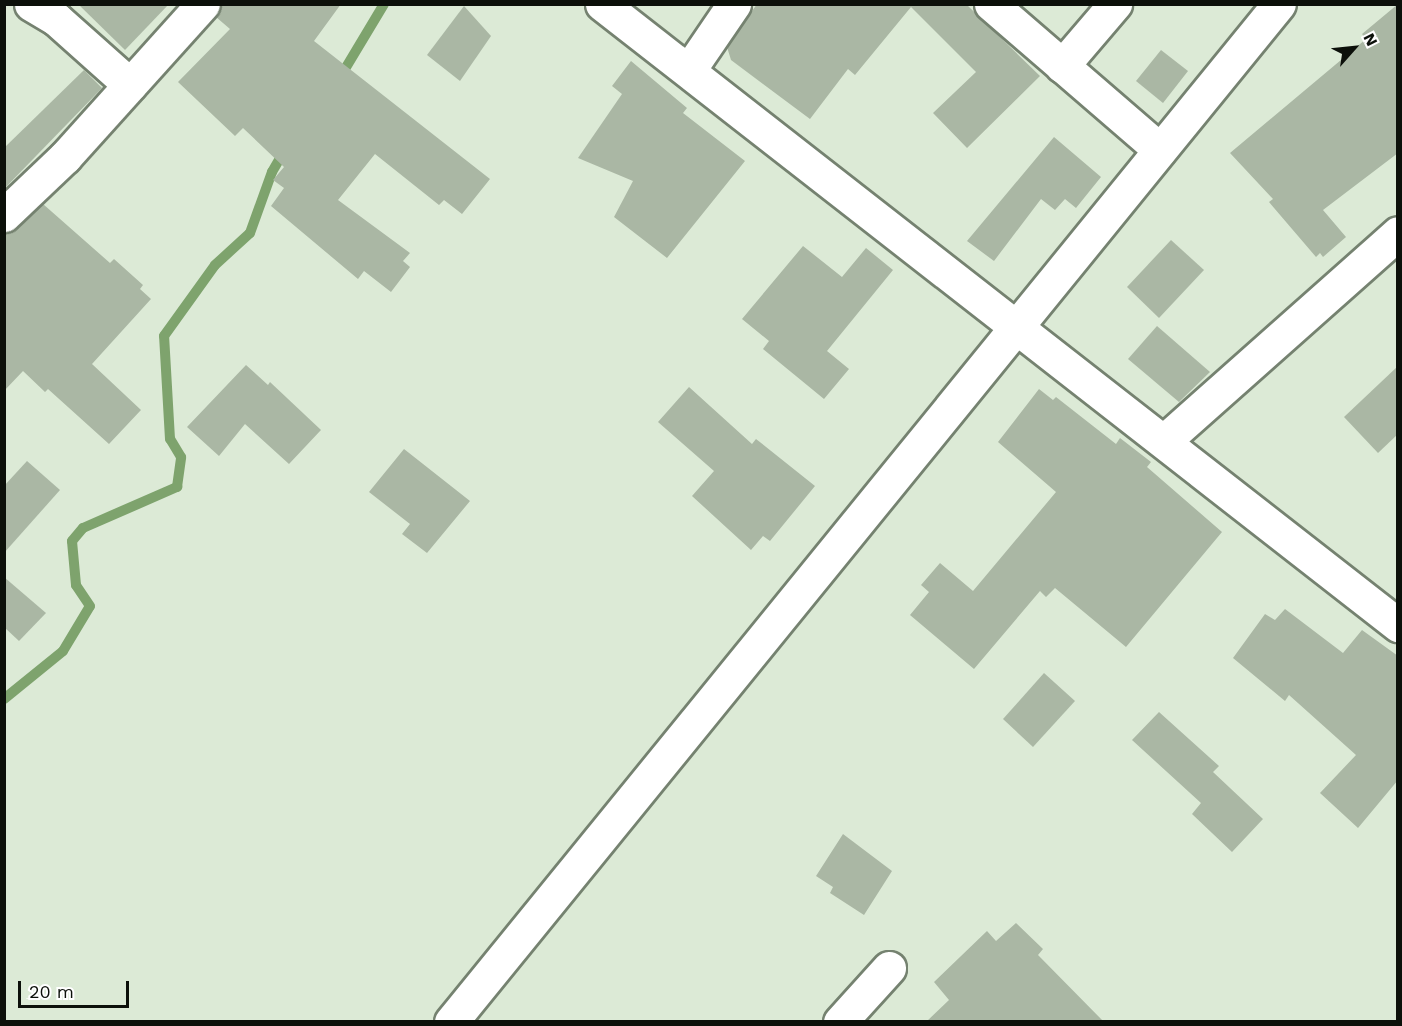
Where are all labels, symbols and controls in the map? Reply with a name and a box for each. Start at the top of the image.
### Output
north arrow [1324,18,1384,78]
text: N [1359,30,1382,49]
scale bar [21,969,132,1007]
text: 20 m [29,981,74,1002]

